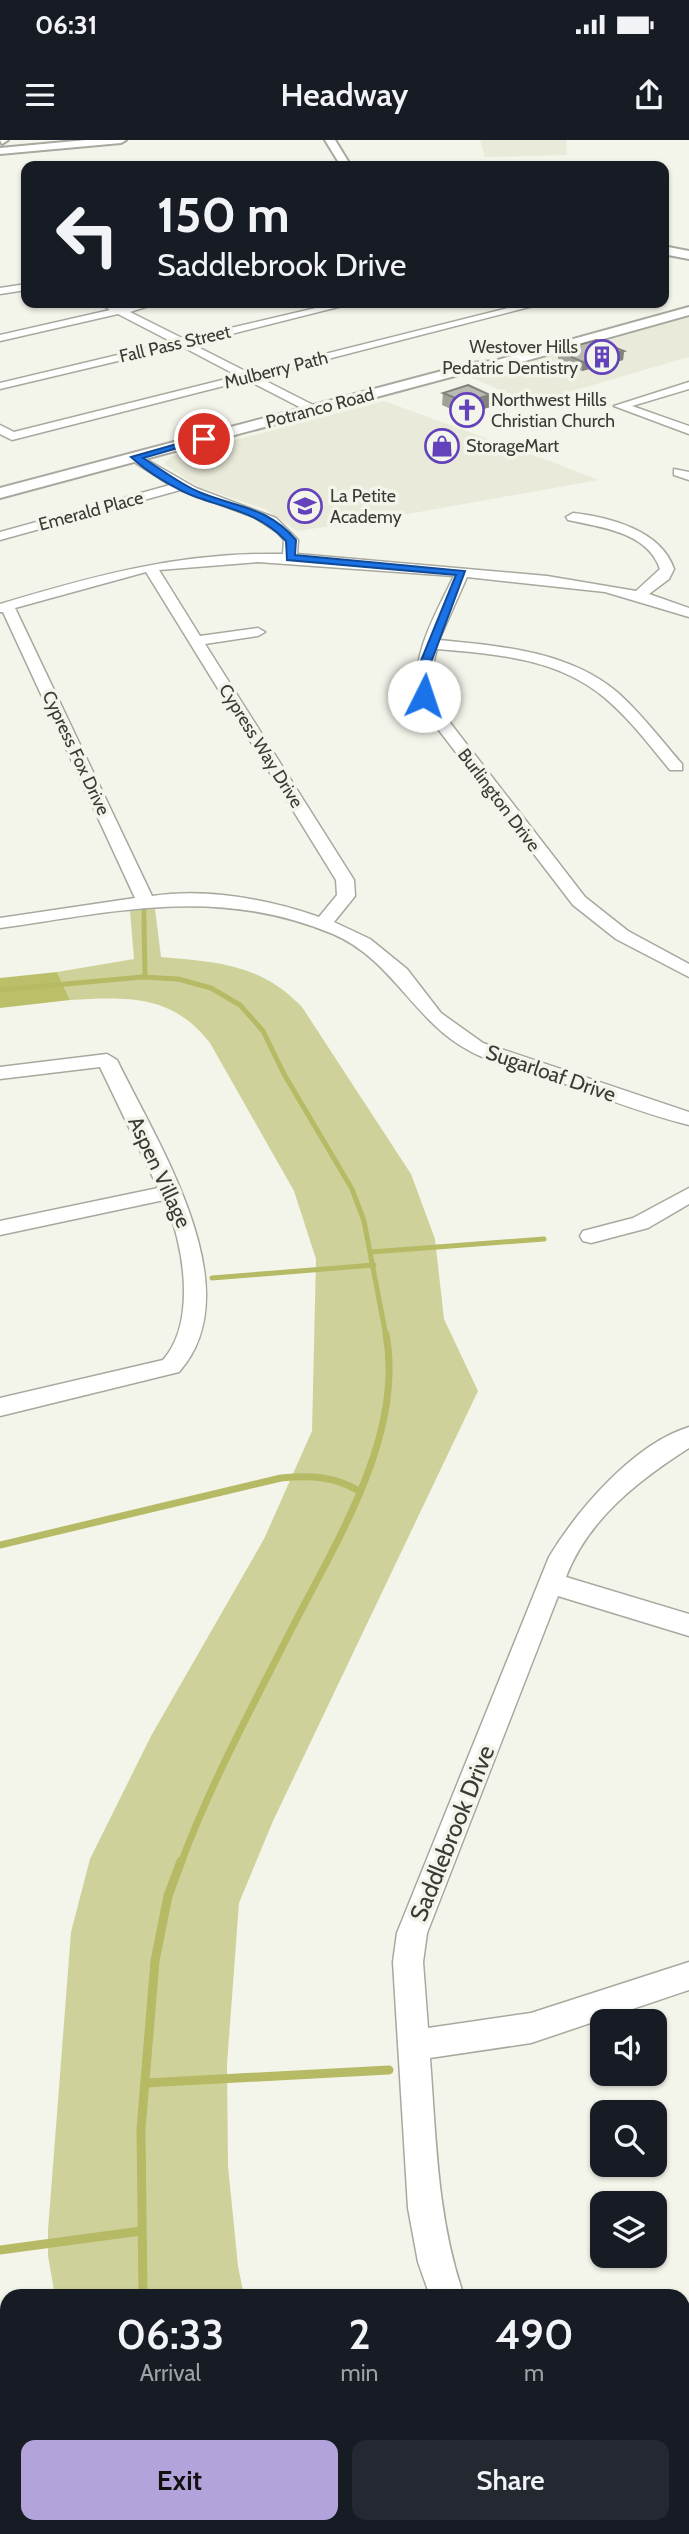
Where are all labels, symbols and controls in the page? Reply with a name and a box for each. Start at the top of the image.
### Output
text: 06:31 [35,9,97,41]
text: Headway [281,75,408,114]
icon: menu [21,76,59,114]
icon: share [630,76,668,114]
text: 150 m [157,185,290,244]
icon: left [42,189,133,280]
text: Saddlebrook Drive [157,245,406,284]
street label: Fall Pass Street [117,321,233,367]
place label: Westover Hills Pedatric Dentistry [442,336,578,379]
building icon: Westover Hills Pedatric Dentistry [583,338,621,376]
street label: Mulberry Path [222,346,330,394]
street label: Potranco Road [263,383,377,433]
place label: Northwest Hills Christian Church [491,389,615,432]
church icon: Northwest Hills Christian Church [448,391,486,429]
pin [174,409,234,469]
icon: arrive [185,420,223,458]
shop icon: StorageMart [423,427,461,465]
place label: StorageMart [466,435,559,457]
place label: La Petite Academy [330,485,402,528]
street label: Emerald Place [36,486,146,536]
school or university icon: La Petite Academy [286,487,324,525]
position arrow [387,659,461,733]
street label: Cypress Way Drive [214,680,308,812]
street label: Cypress Fox Drive [38,687,114,819]
street label: Burlington Drive [453,744,545,856]
street label: Sugarloaf Drive [483,1039,619,1107]
street label: Aspen Village [123,1112,197,1232]
street label: Saddlebrook Drive [404,1741,500,1925]
map controls [590,2009,667,2268]
button: sound [590,2009,667,2086]
button: search [590,2100,667,2177]
button: layers [590,2191,667,2268]
text: 06:33 [116,2308,224,2360]
text: 2 [348,2308,371,2360]
text: 490 [495,2308,574,2360]
text: Arrival [140,2359,201,2387]
text: min [341,2359,378,2387]
text: m [524,2359,544,2387]
button: Exit [21,2440,338,2520]
button: Share [352,2440,669,2520]

